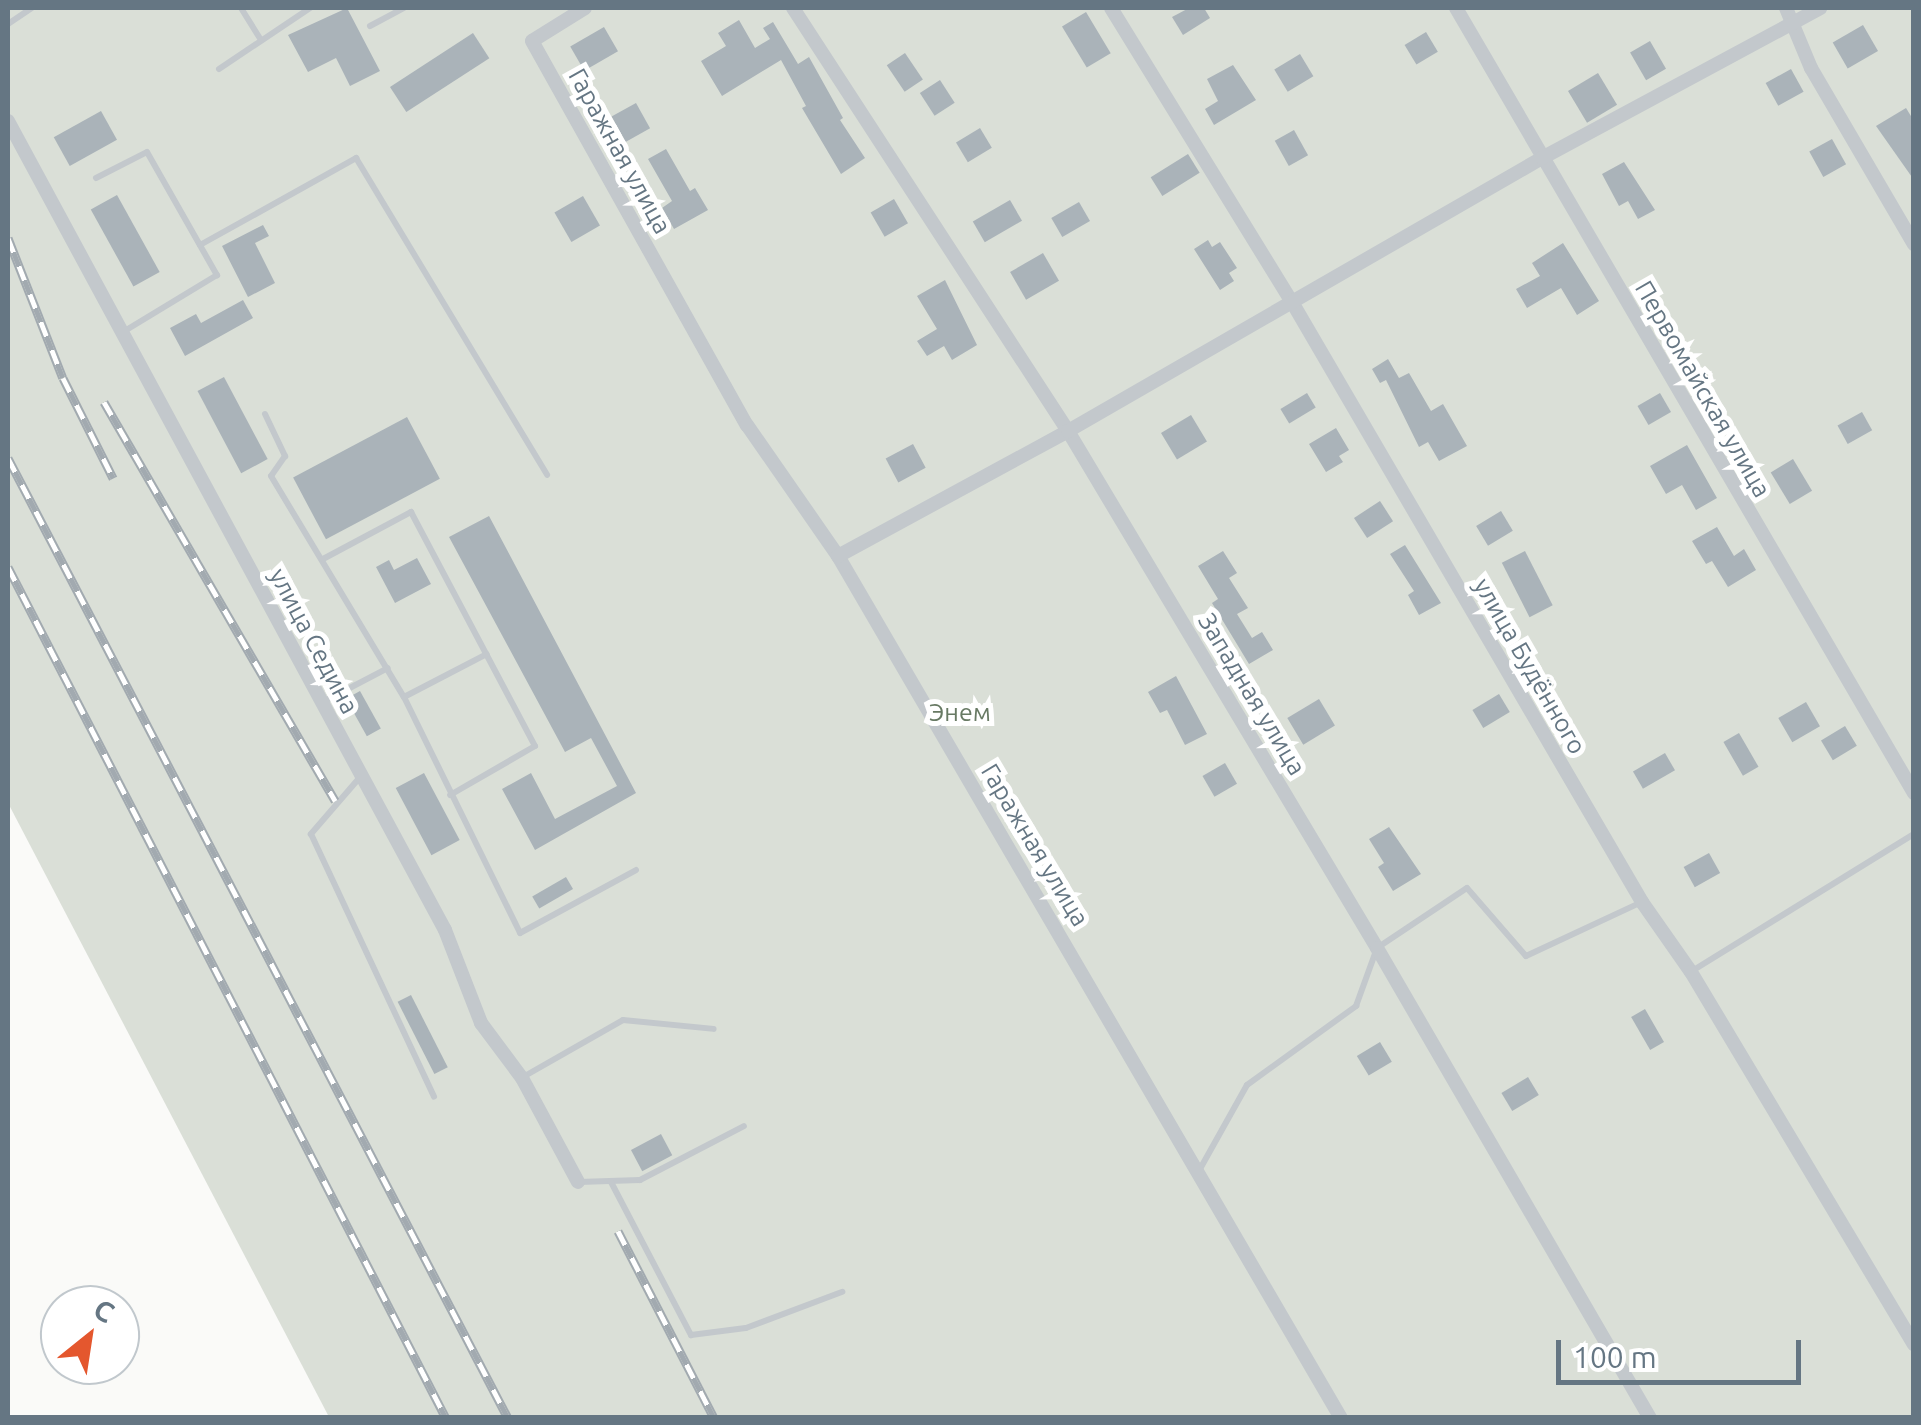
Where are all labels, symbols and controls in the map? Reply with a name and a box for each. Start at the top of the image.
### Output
street label: Гаражная улица [562,63,678,239]
street label: Первомайская улица [1629,275,1777,503]
street label: улица Седина [263,563,365,719]
street label: улица Будённого [1467,573,1593,759]
street label: Западная улица [1192,608,1312,780]
park label: Энем [929,697,991,727]
street label: Гаражная улица [975,758,1095,932]
north arrow [40,1285,140,1385]
text: С [89,1292,120,1328]
scale bar [1561,1320,1806,1382]
text: 100 m [1573,1340,1657,1374]

